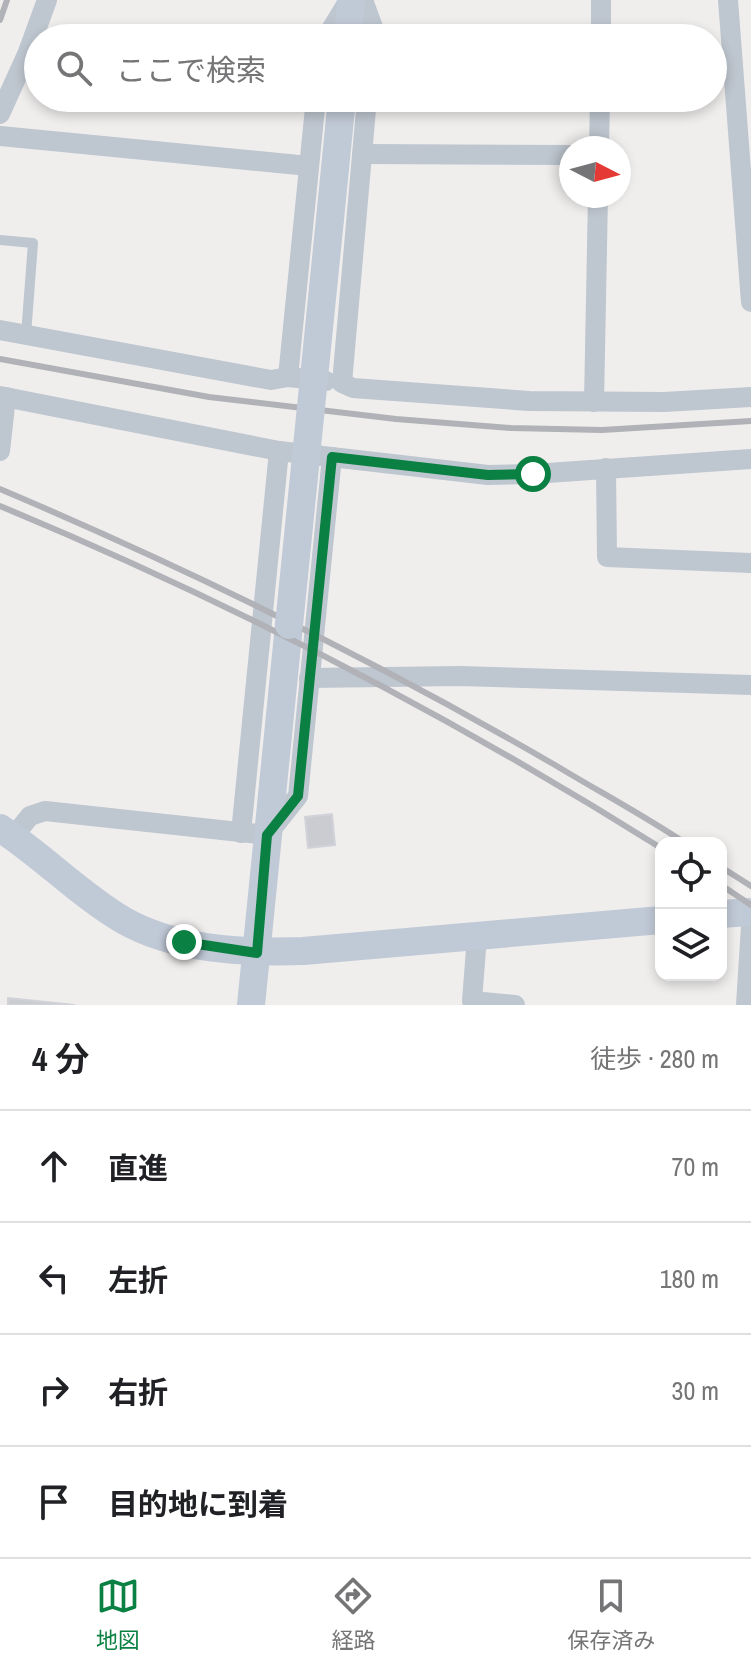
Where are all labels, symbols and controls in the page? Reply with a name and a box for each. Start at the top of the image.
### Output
search box [24,24,727,112]
icon: search [52,46,96,90]
text: ここで検索 [116,50,266,90]
north arrow [559,136,631,208]
route start [515,456,551,492]
map controls [655,837,727,981]
button: locate [655,837,727,909]
button: layers [655,909,727,981]
route end [166,924,202,960]
text: 4 分 [32,1036,89,1082]
text: 徒歩 · 280 m [590,1041,719,1076]
icon: ahead [32,1144,76,1188]
text: 直進 [108,1148,168,1188]
text: 70 m [672,1149,719,1184]
icon: left [32,1256,76,1300]
text: 左折 [108,1260,168,1300]
text: 180 m [660,1261,719,1296]
icon: right [32,1368,76,1412]
text: 右折 [108,1372,168,1412]
text: 30 m [672,1373,719,1408]
icon: arrive [32,1480,76,1524]
text: 目的地に到着 [108,1484,288,1524]
tab: 地図 [96,1574,140,1655]
tab: 経路 [331,1574,375,1655]
tab: 保存済み [567,1574,655,1655]

